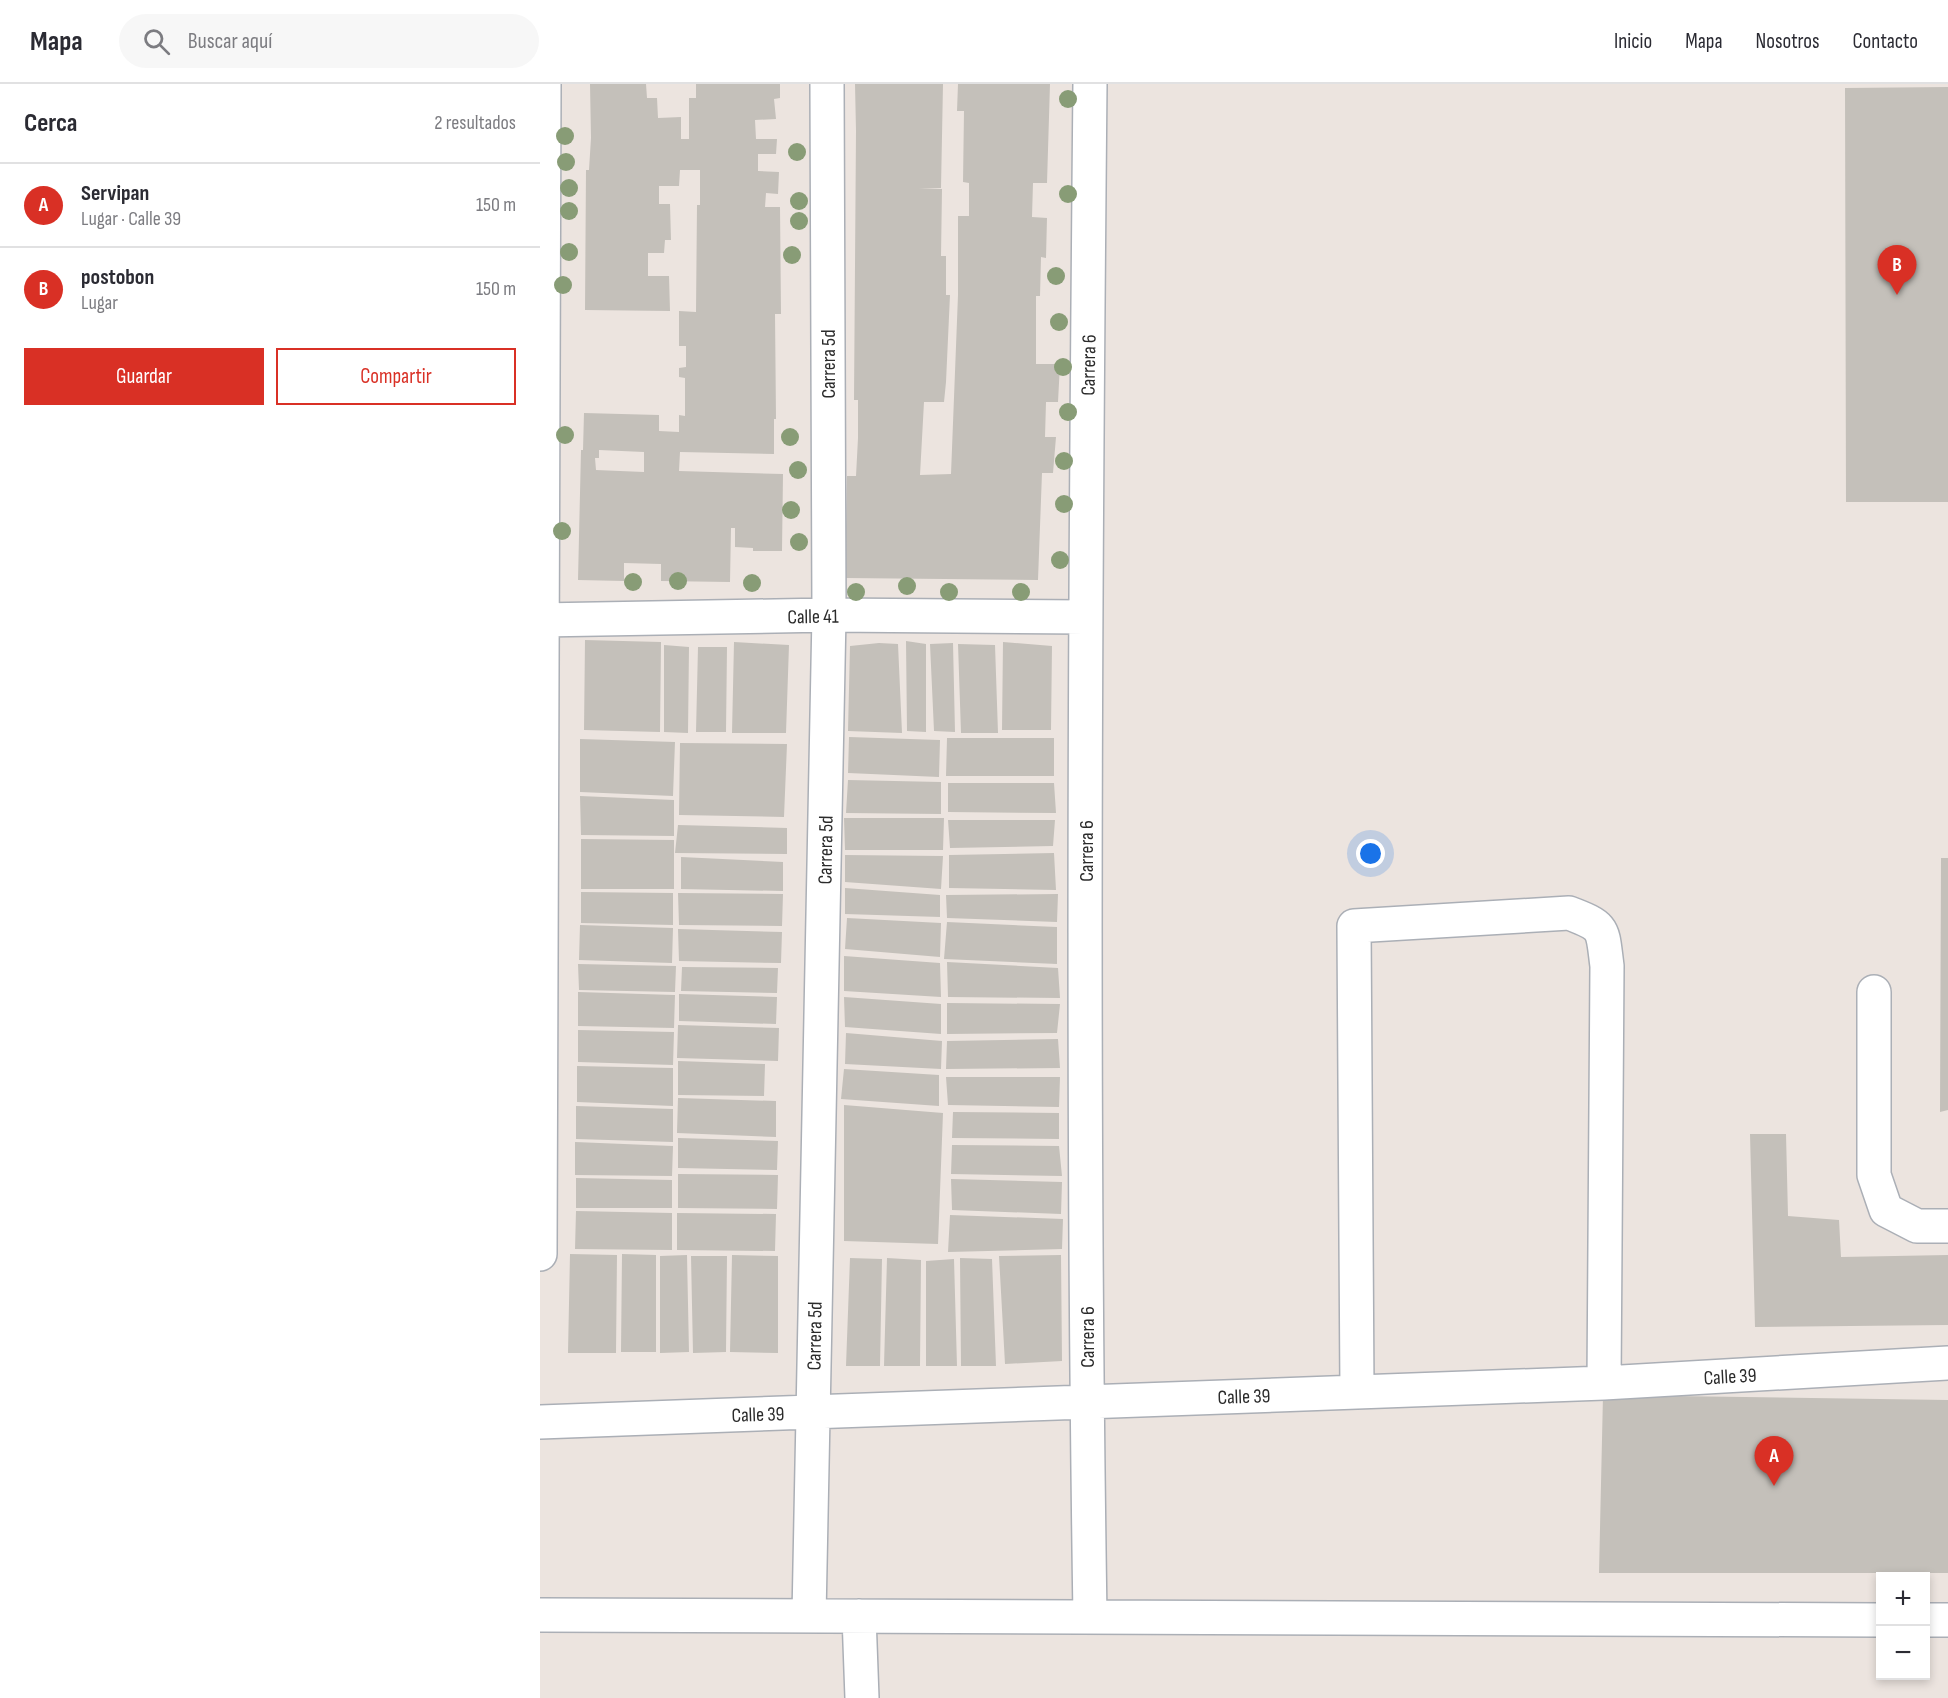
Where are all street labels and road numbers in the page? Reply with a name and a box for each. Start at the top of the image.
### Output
street label: Carrera 5d [817,330,841,398]
street label: Carrera 6 [1076,334,1102,396]
street label: Calle 41 [787,605,839,629]
street label: Carrera 5d [813,815,839,885]
street label: Carrera 6 [1075,820,1099,882]
street label: Carrera 5d [802,1301,828,1371]
street label: Carrera 6 [1076,1306,1100,1368]
street label: Calle 39 [1703,1364,1757,1390]
street label: Calle 39 [1217,1384,1271,1410]
street label: Calle 39 [731,1402,785,1428]

